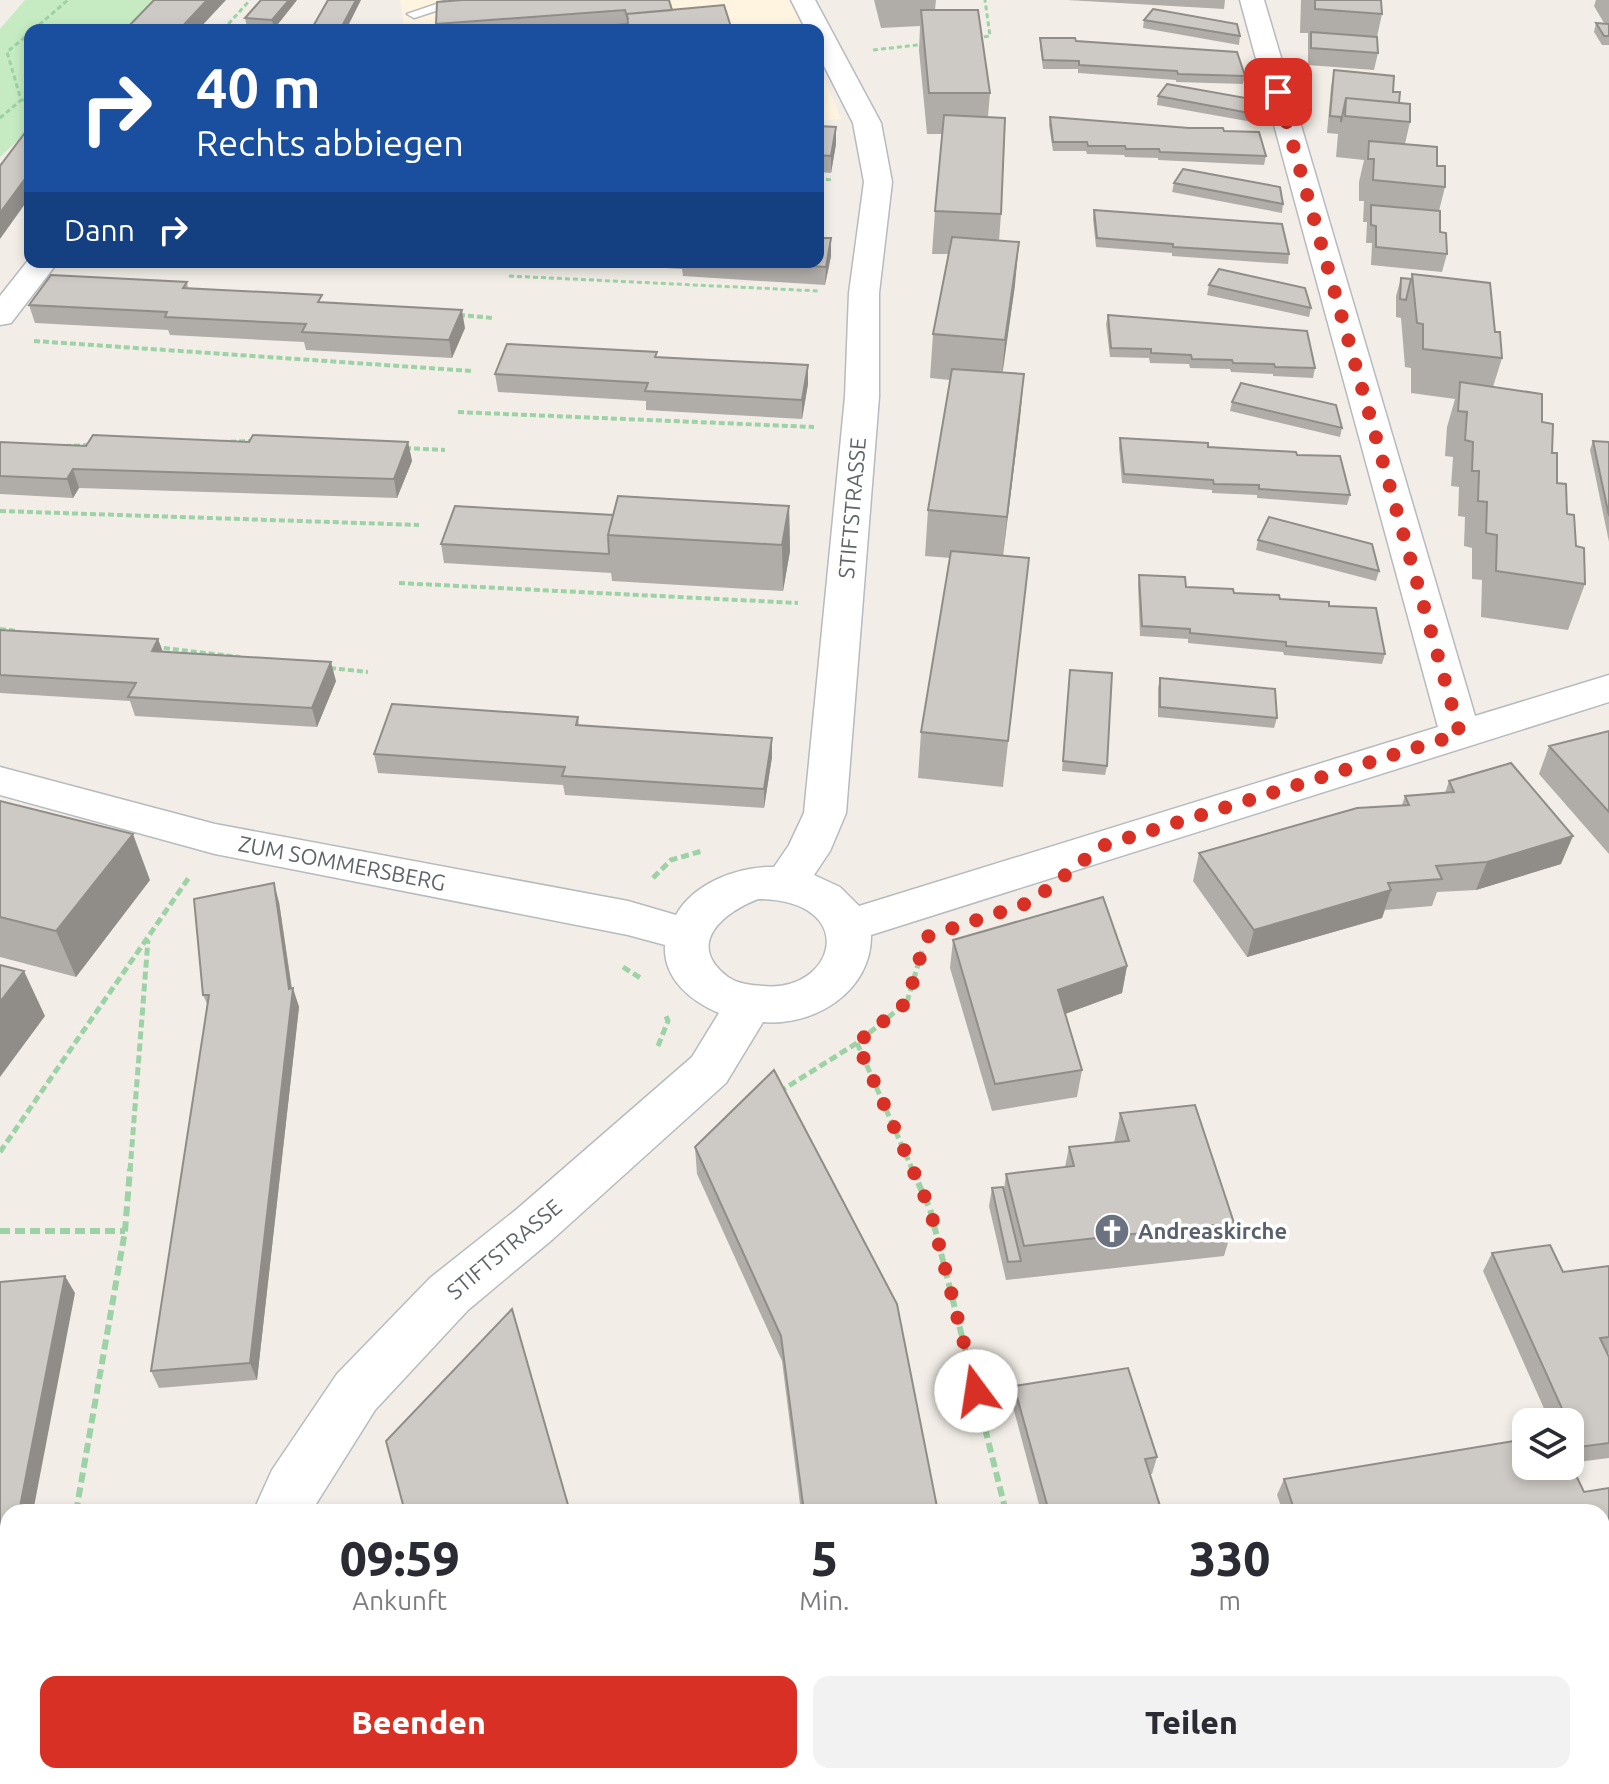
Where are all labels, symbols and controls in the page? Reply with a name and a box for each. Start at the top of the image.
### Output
icon: right [64,56,168,160]
text: 40 m [196,56,321,119]
pin [1244,58,1312,126]
icon: arrive [1256,70,1300,114]
text: Rechts abbiegen [196,122,464,163]
icon: right [151,208,195,252]
text: Dann [64,213,135,247]
street label: STIFTSTRASSE [833,436,870,580]
street label: ZUM SOMMERSBERG [236,830,448,895]
street label: STIFTSTRASSE [441,1194,566,1304]
church icon: Andreaskirche [1093,1212,1131,1250]
place label: Andreaskirche [1138,1218,1287,1243]
position arrow [934,1349,1018,1433]
map controls [1512,1408,1584,1480]
button: layers [1512,1408,1584,1480]
text: 09:59 [340,1531,460,1585]
text: 5 [811,1531,838,1585]
text: 330 [1189,1531,1270,1585]
text: Ankunft [352,1586,447,1615]
text: Min. [799,1586,850,1615]
text: m [1219,1586,1241,1615]
button: Beenden [40,1676,797,1768]
button: Teilen [813,1676,1570,1768]

